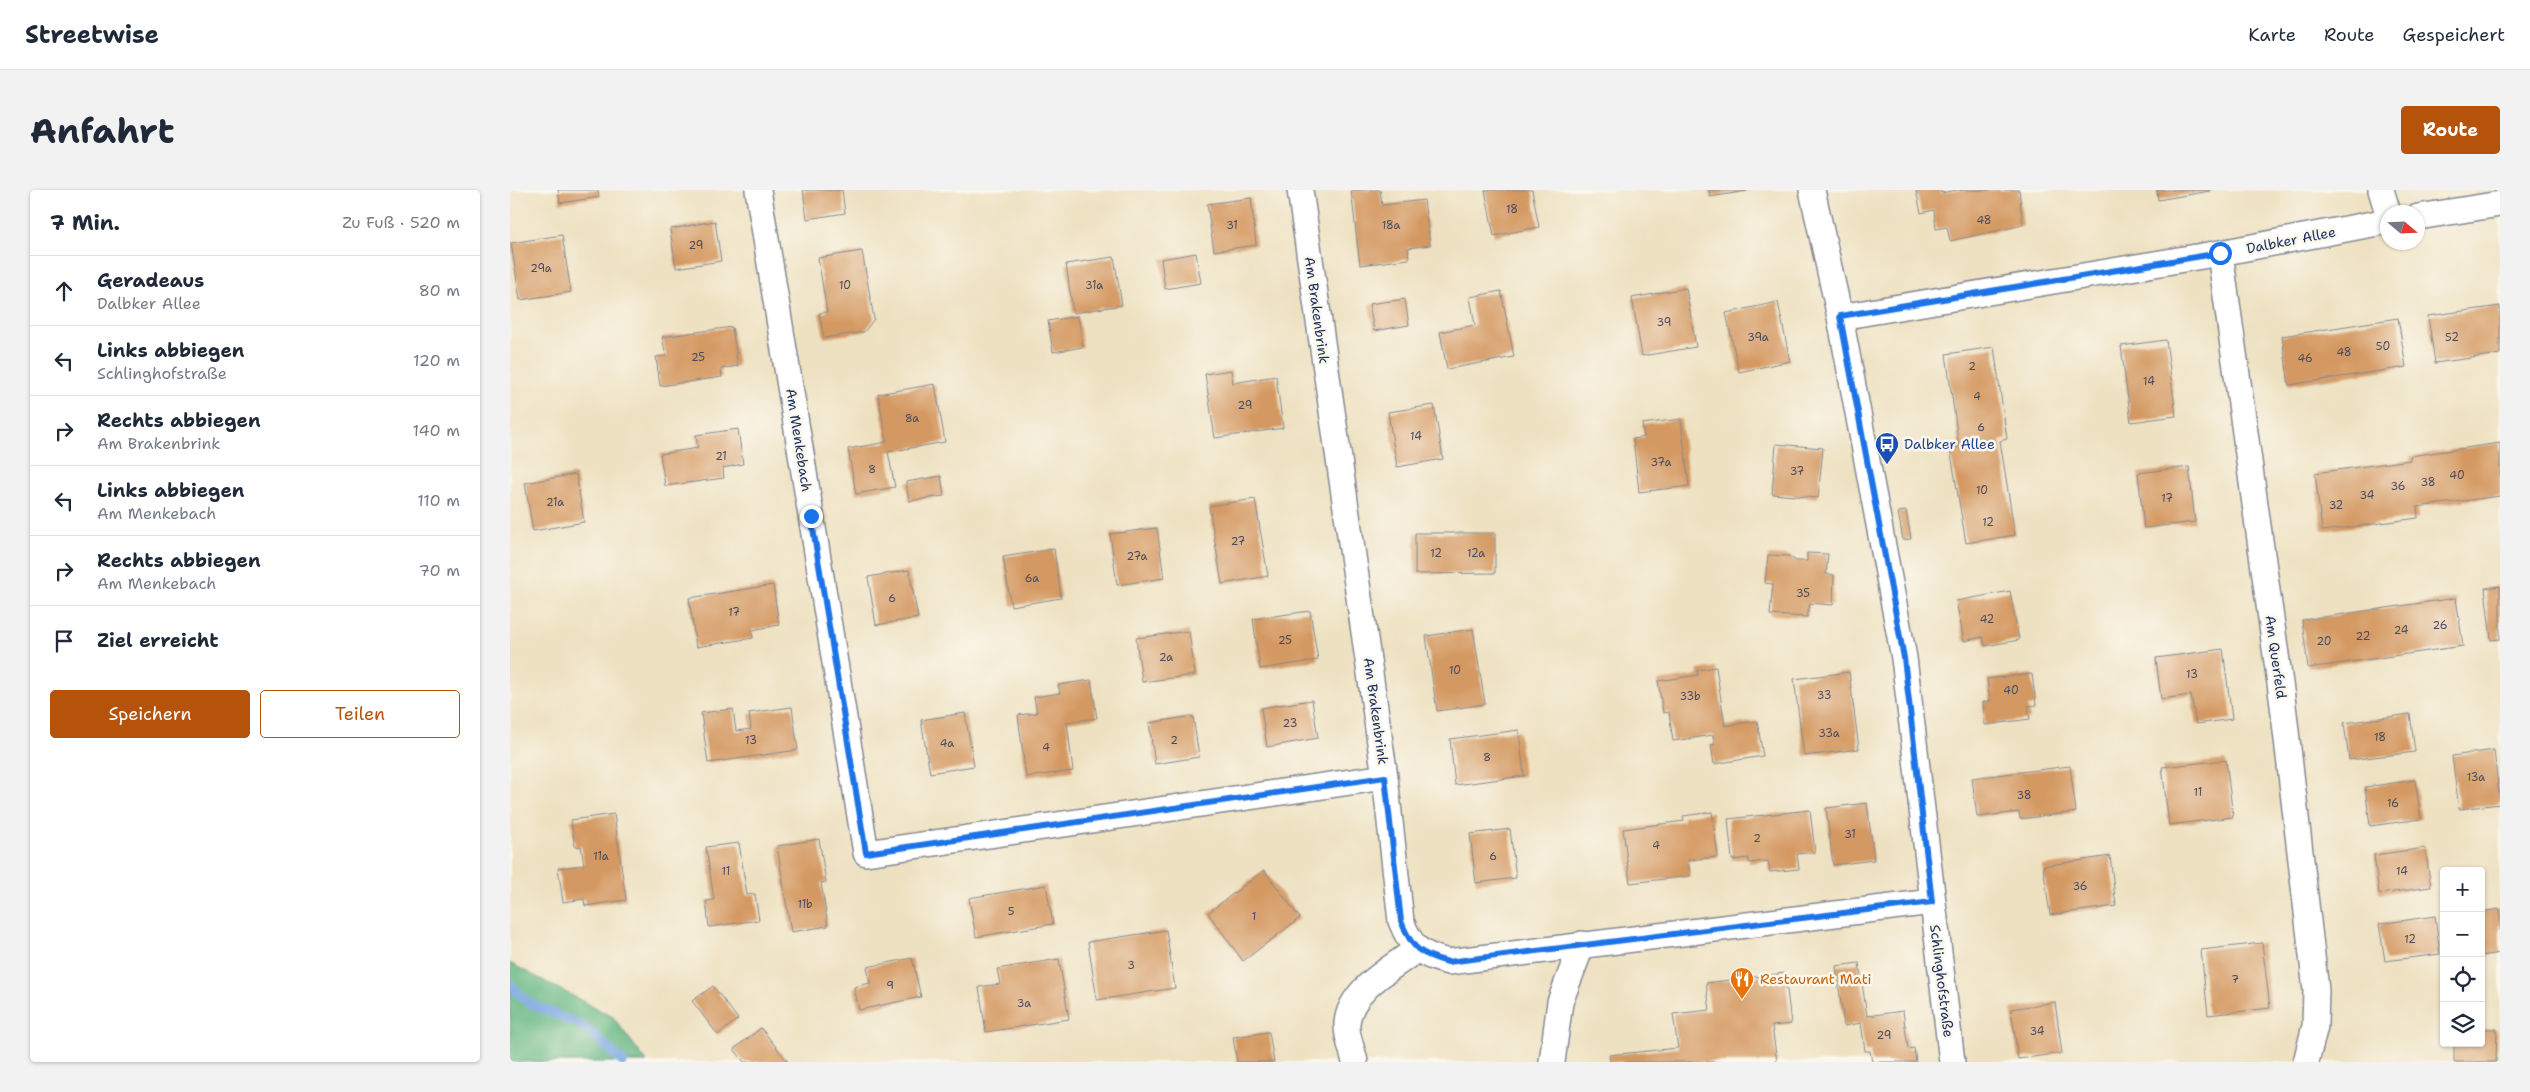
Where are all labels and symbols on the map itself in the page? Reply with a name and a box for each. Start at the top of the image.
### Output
house number: 18 [1506,202,1518,217]
north arrow [2380,205,2425,250]
house number: 48 [1976,213,1992,228]
house number: 31 [1226,218,1238,233]
house number: 18a [1382,218,1400,233]
street label: Dalbker Allee [2245,222,2337,257]
house number: 29 [689,238,703,253]
route start [2209,242,2232,265]
street label: Am Brakenbrink [1301,255,1333,365]
house number: 29a [530,261,552,276]
house number: 10 [839,278,851,293]
house number: 31a [1085,278,1103,293]
house number: 39 [1657,315,1671,330]
house number: 39a [1747,330,1769,345]
house number: 52 [2445,330,2459,345]
house number: 50 [2376,339,2390,354]
house number: 48 [2336,345,2352,360]
house number: 25 [691,350,705,365]
house number: 46 [2297,351,2313,366]
house number: 2 [1968,359,1976,374]
house number: 14 [2143,374,2155,389]
street label: Am Menkebach [782,387,816,493]
house number: 4 [1973,389,1981,404]
house number: 29 [1238,398,1252,413]
house number: 8a [905,411,919,426]
house number: 6 [1977,420,1985,435]
house number: 14 [1410,429,1422,444]
bus stop icon: Dalbker Allee [1874,431,1900,465]
place label: Dalbker Allee [1904,435,1995,453]
house number: 21 [715,449,727,464]
house number: 37a [1651,455,1672,470]
house number: 8 [868,462,876,477]
house number: 37 [1790,464,1805,479]
house number: 40 [2449,468,2465,483]
house number: 38 [2420,475,2436,490]
house number: 36 [2390,479,2406,494]
house number: 10 [1976,483,1988,498]
house number: 34 [2360,488,2375,503]
house number: 17 [2161,491,2173,506]
house number: 21a [546,495,564,510]
house number: 32 [2329,498,2343,513]
route end [800,505,823,528]
house number: 12 [1982,515,1994,530]
house number: 27 [1231,534,1246,549]
house number: 12 [1430,546,1442,561]
house number: 12a [1467,546,1485,561]
house number: 27a [1127,549,1148,564]
house number: 6a [1025,571,1039,586]
house number: 35 [1796,586,1810,601]
house number: 6 [888,591,896,606]
house number: 17 [728,605,740,620]
house number: 42 [1980,612,1994,627]
street label: Am Querfeld [2261,614,2291,700]
house number: 26 [2433,618,2447,633]
house number: 24 [2394,623,2409,638]
house number: 22 [2356,629,2370,644]
house number: 25 [1278,633,1292,648]
house number: 20 [2316,634,2332,649]
house number: 2a [1159,650,1173,665]
street label: Am Brakenbrink [1360,656,1392,766]
house number: 10 [1449,663,1461,678]
house number: 13 [2186,667,2198,682]
house number: 40 [2003,683,2019,698]
house number: 33 [1817,688,1831,703]
house number: 33b [1679,689,1701,704]
house number: 23 [1283,716,1297,731]
house number: 33a [1818,726,1840,741]
house number: 18 [2374,730,2386,745]
house number: 13 [745,733,757,748]
house number: 2 [1170,733,1178,748]
house number: 4a [940,736,954,751]
house number: 4 [1042,740,1050,755]
house number: 8 [1483,750,1491,765]
house number: 13a [2467,770,2485,785]
house number: 11 [2194,785,2202,800]
house number: 38 [2016,788,2032,803]
house number: 16 [2387,796,2399,811]
house number: 31 [1844,827,1856,842]
house number: 2 [1753,831,1761,846]
house number: 4 [1652,838,1660,853]
house number: 11a [593,849,609,864]
house number: 6 [1489,849,1497,864]
house number: 11 [722,864,730,879]
house number: 14 [2396,864,2408,879]
house number: 36 [2072,879,2088,894]
house number: 11b [797,897,813,912]
house number: 5 [1008,904,1015,919]
house number: 1 [1252,909,1256,924]
street label: Schlinghofstraße [1926,924,1958,1039]
house number: 12 [2404,932,2416,947]
house number: 3 [1127,958,1135,973]
restaurant icon: Restaurant Mati [1729,966,1755,1000]
place label: Restaurant Mati [1760,970,1871,988]
house number: 7 [2231,972,2239,987]
house number: 9 [886,978,894,993]
house number: 3a [1017,996,1031,1011]
house number: 34 [2030,1024,2045,1039]
house number: 29 [1877,1028,1891,1043]

